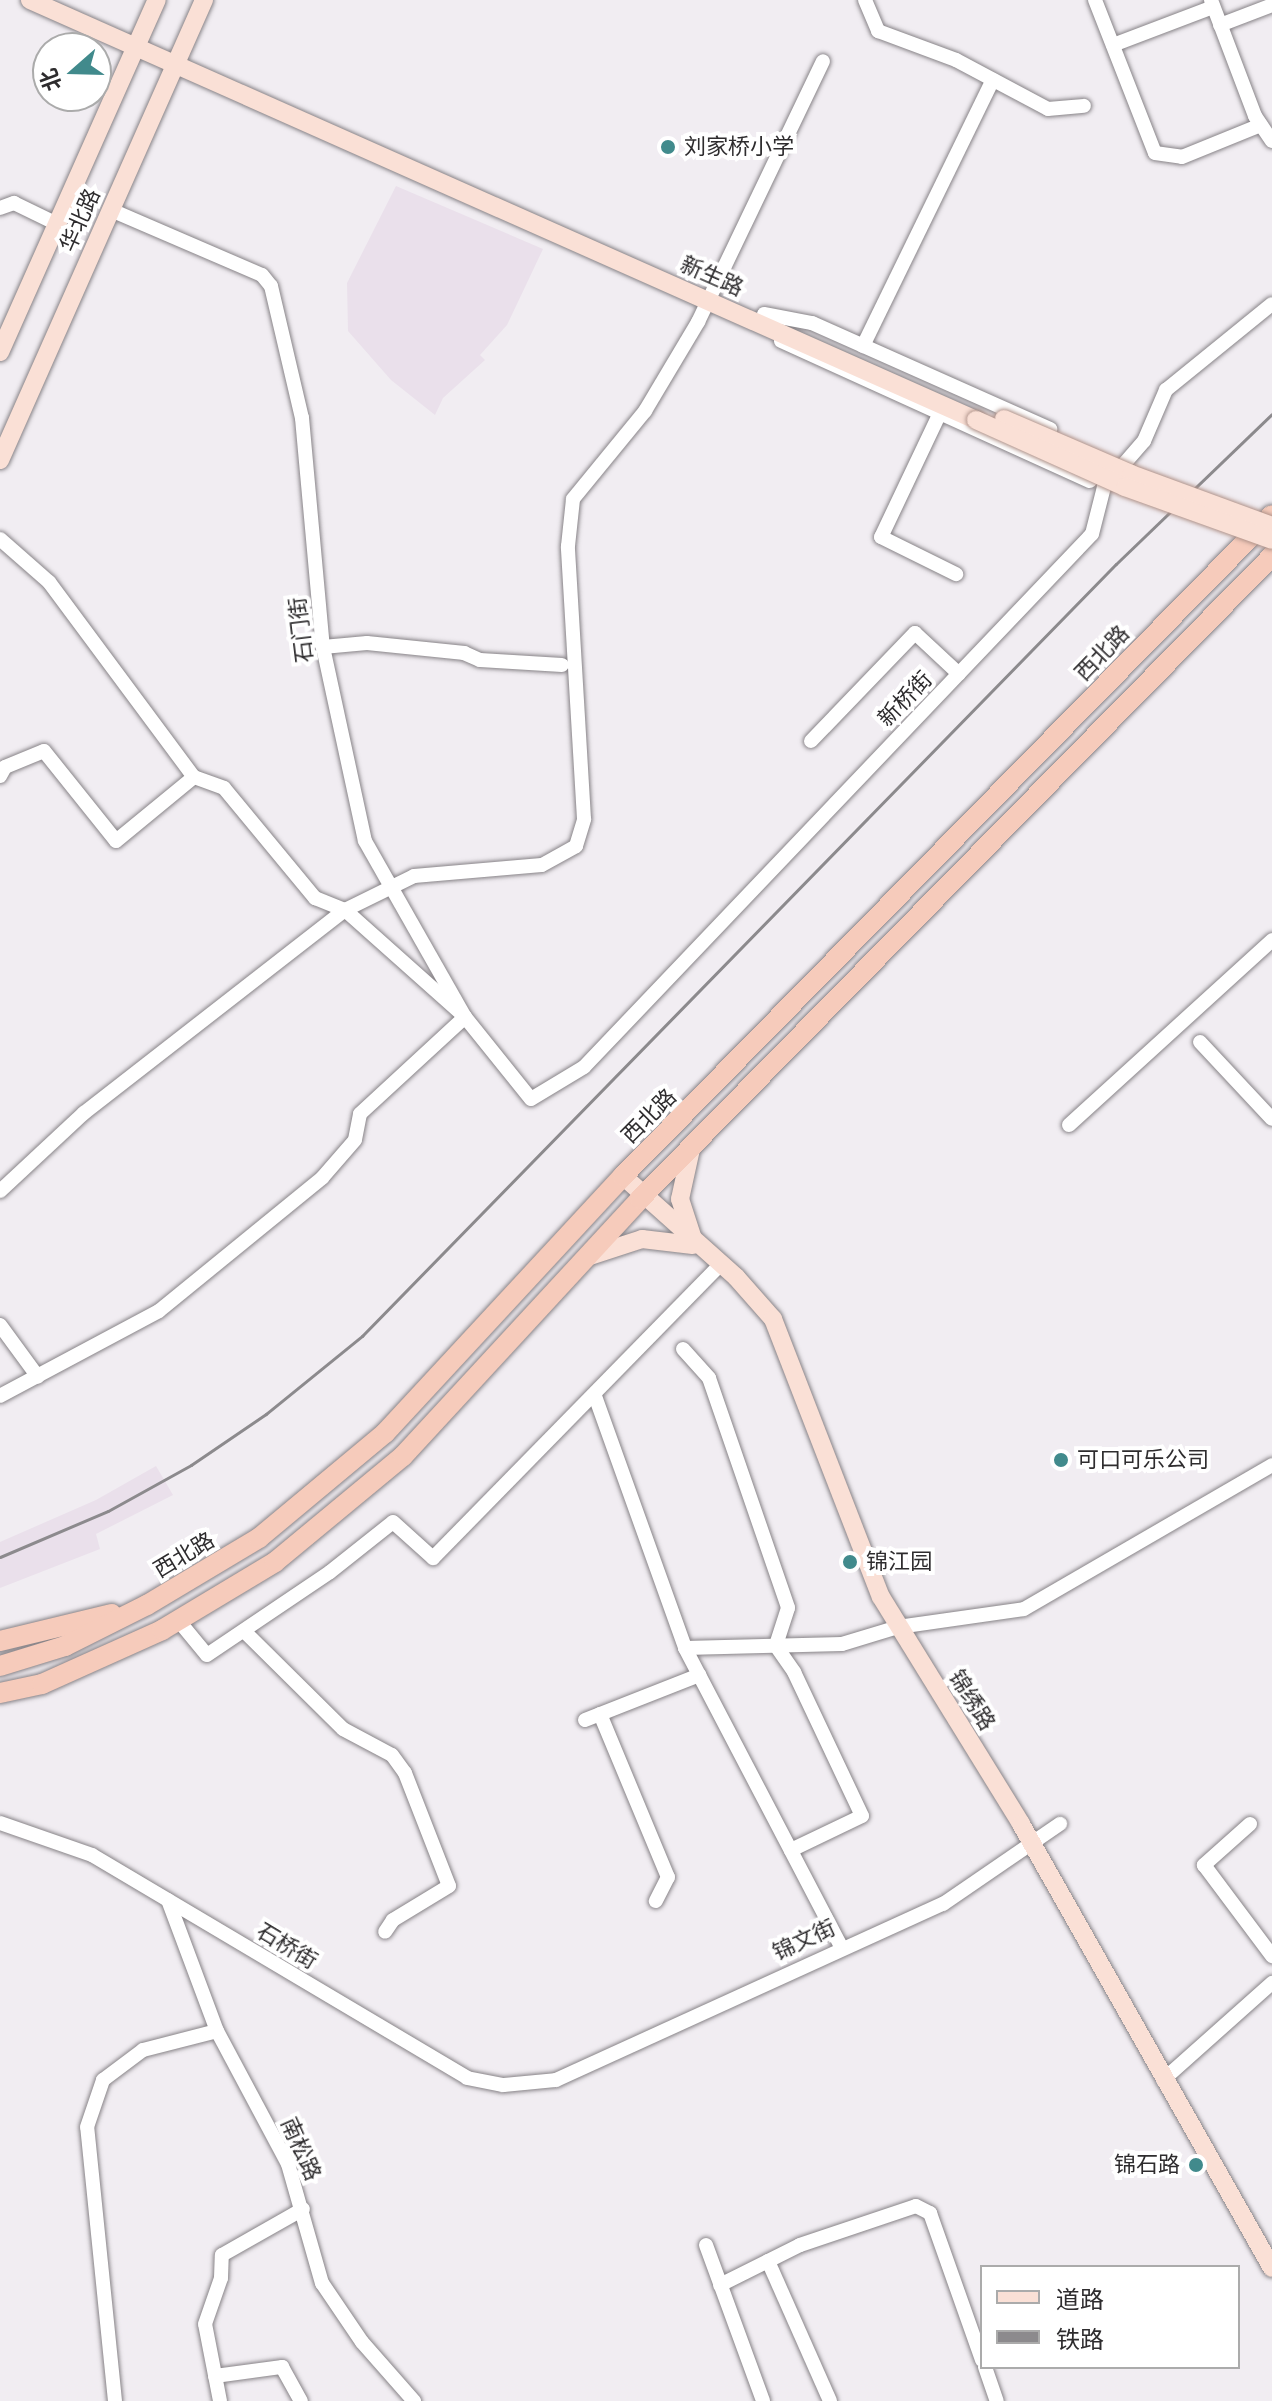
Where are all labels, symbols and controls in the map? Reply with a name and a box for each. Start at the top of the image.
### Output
north arrow [32,32,112,112]
text: 北 [35,65,66,94]
place label: 刘家桥小学 [684,134,794,160]
marker: 刘家桥小学 [659,138,677,156]
street label: 华北路 [55,184,105,256]
street label: 新生路 [676,251,748,301]
street label: 石门街 [284,596,318,664]
street label: 西北路 [1070,620,1134,686]
street label: 新桥街 [873,666,937,732]
street label: 西北路 [616,1083,682,1149]
place label: 可口可乐公司 [1077,1447,1209,1473]
marker: 可口可乐公司 [1052,1451,1070,1469]
street label: 西北路 [149,1527,219,1583]
place label: 锦江园 [866,1549,932,1575]
marker: 锦江园 [841,1553,859,1571]
street label: 锦绣路 [943,1665,1001,1735]
street label: 锦文街 [769,1914,839,1966]
street label: 石桥街 [252,1918,322,1974]
street label: 南松路 [276,2113,326,2185]
place label: 锦石路 [1114,2152,1180,2178]
marker: 锦石路 [1187,2156,1205,2174]
legend [980,2265,1240,2369]
text: 道路 [1056,2286,1104,2314]
text: 铁路 [1056,2326,1104,2354]

